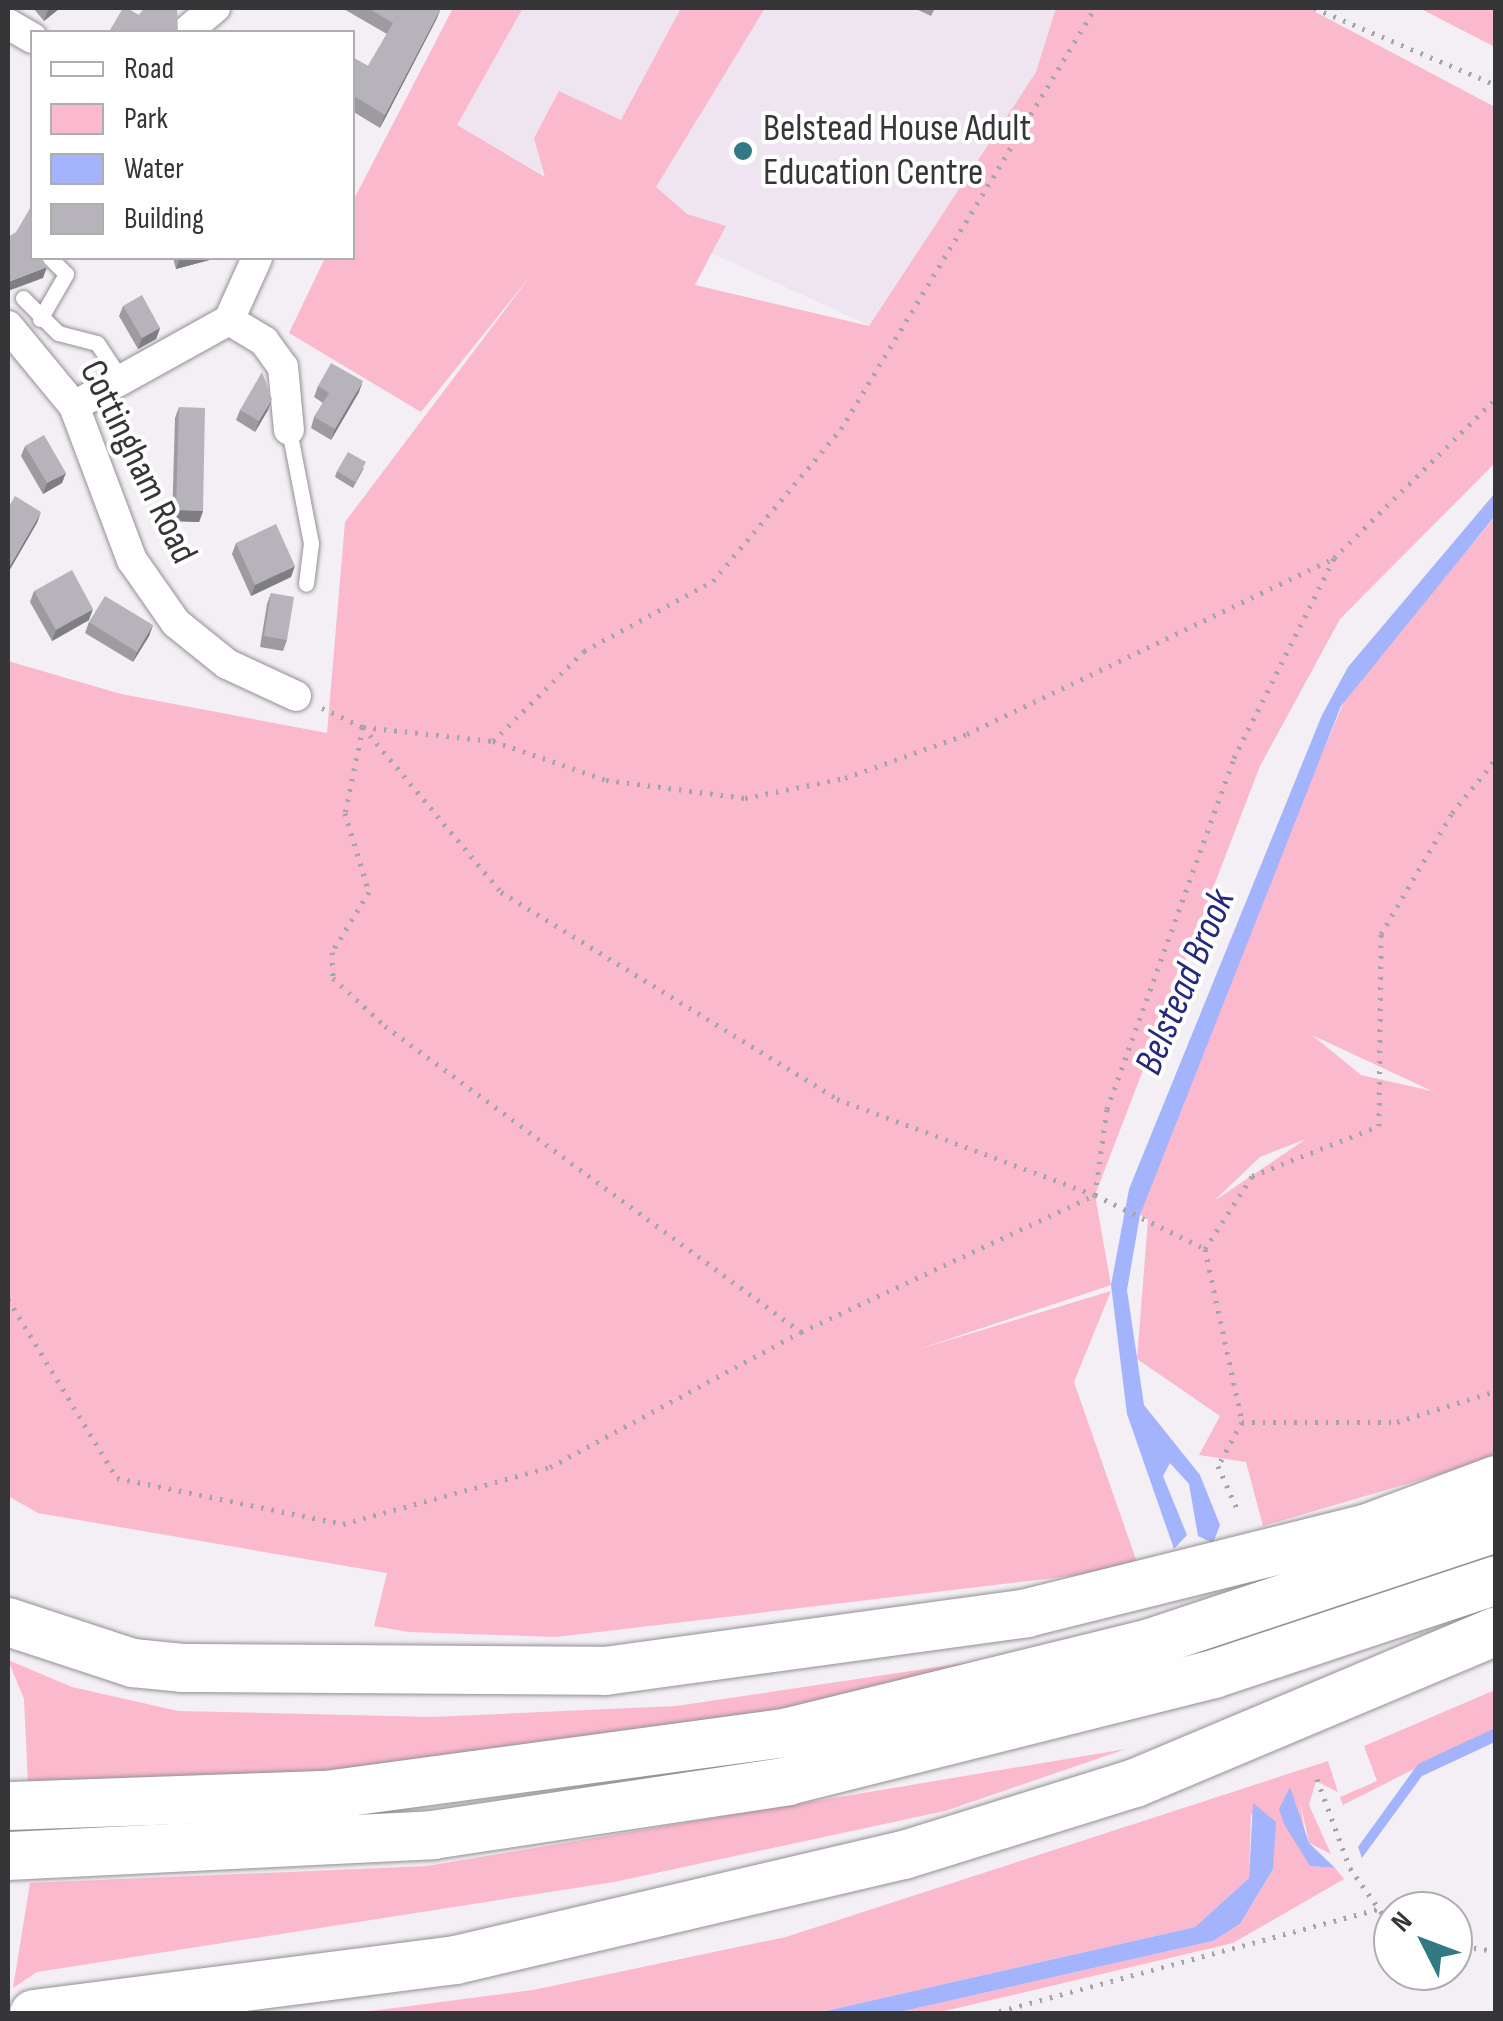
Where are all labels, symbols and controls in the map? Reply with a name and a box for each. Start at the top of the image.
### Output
legend [30,30,355,260]
text: Road [124,51,174,87]
text: Park [124,101,168,137]
place label: Belstead House Adult Education Centre [763,106,1031,195]
marker: Belstead House Adult Education Centre [732,140,754,162]
text: Water [124,151,184,187]
text: Building [124,201,204,237]
street label: Cottingham Road [69,353,207,571]
water label: Belstead Brook [1125,882,1245,1082]
north arrow [1373,1891,1473,1991]
text: N [1385,1905,1419,1939]

